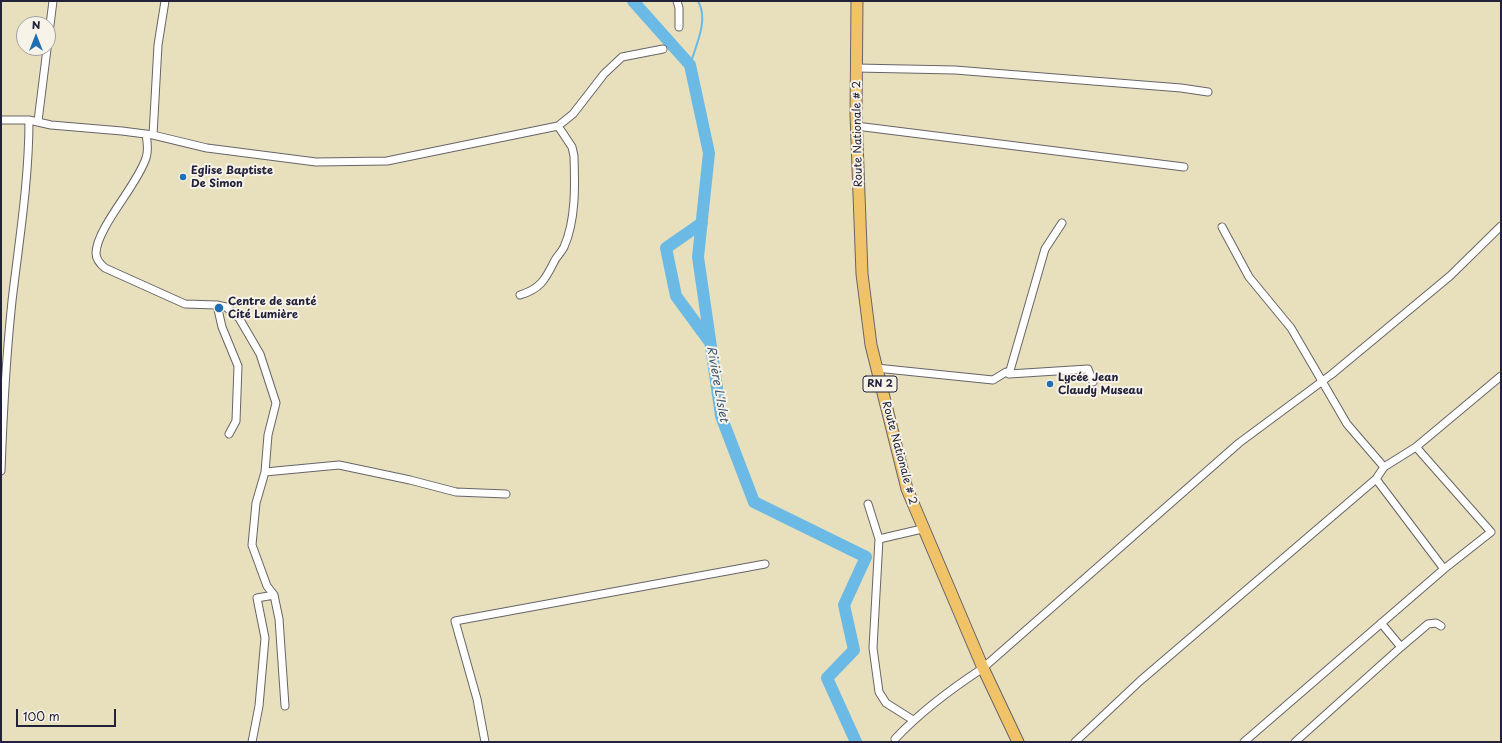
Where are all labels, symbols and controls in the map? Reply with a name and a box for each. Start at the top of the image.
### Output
north arrow [16,16,56,56]
text: N [32,16,40,33]
street label: Route Nationale # 2 [850,81,866,187]
place label: Eglise Baptiste De Simon [191,164,273,190]
marker: Eglise Baptiste De Simon [178,172,188,182]
place label: Centre de santé Cité Lumière [228,295,316,321]
marker: Centre de santé Cité Lumière [213,302,225,314]
water label: Rivière L'Islet [703,345,731,423]
place label: Lycée Jean Claudy Museau [1058,371,1143,397]
road number: RN 2 [863,376,897,392]
marker: Lycée Jean Claudy Museau [1045,379,1055,389]
street label: Route Nationale # 2 [879,400,919,506]
scale bar [18,701,118,727]
text: 100 m [23,707,60,725]

